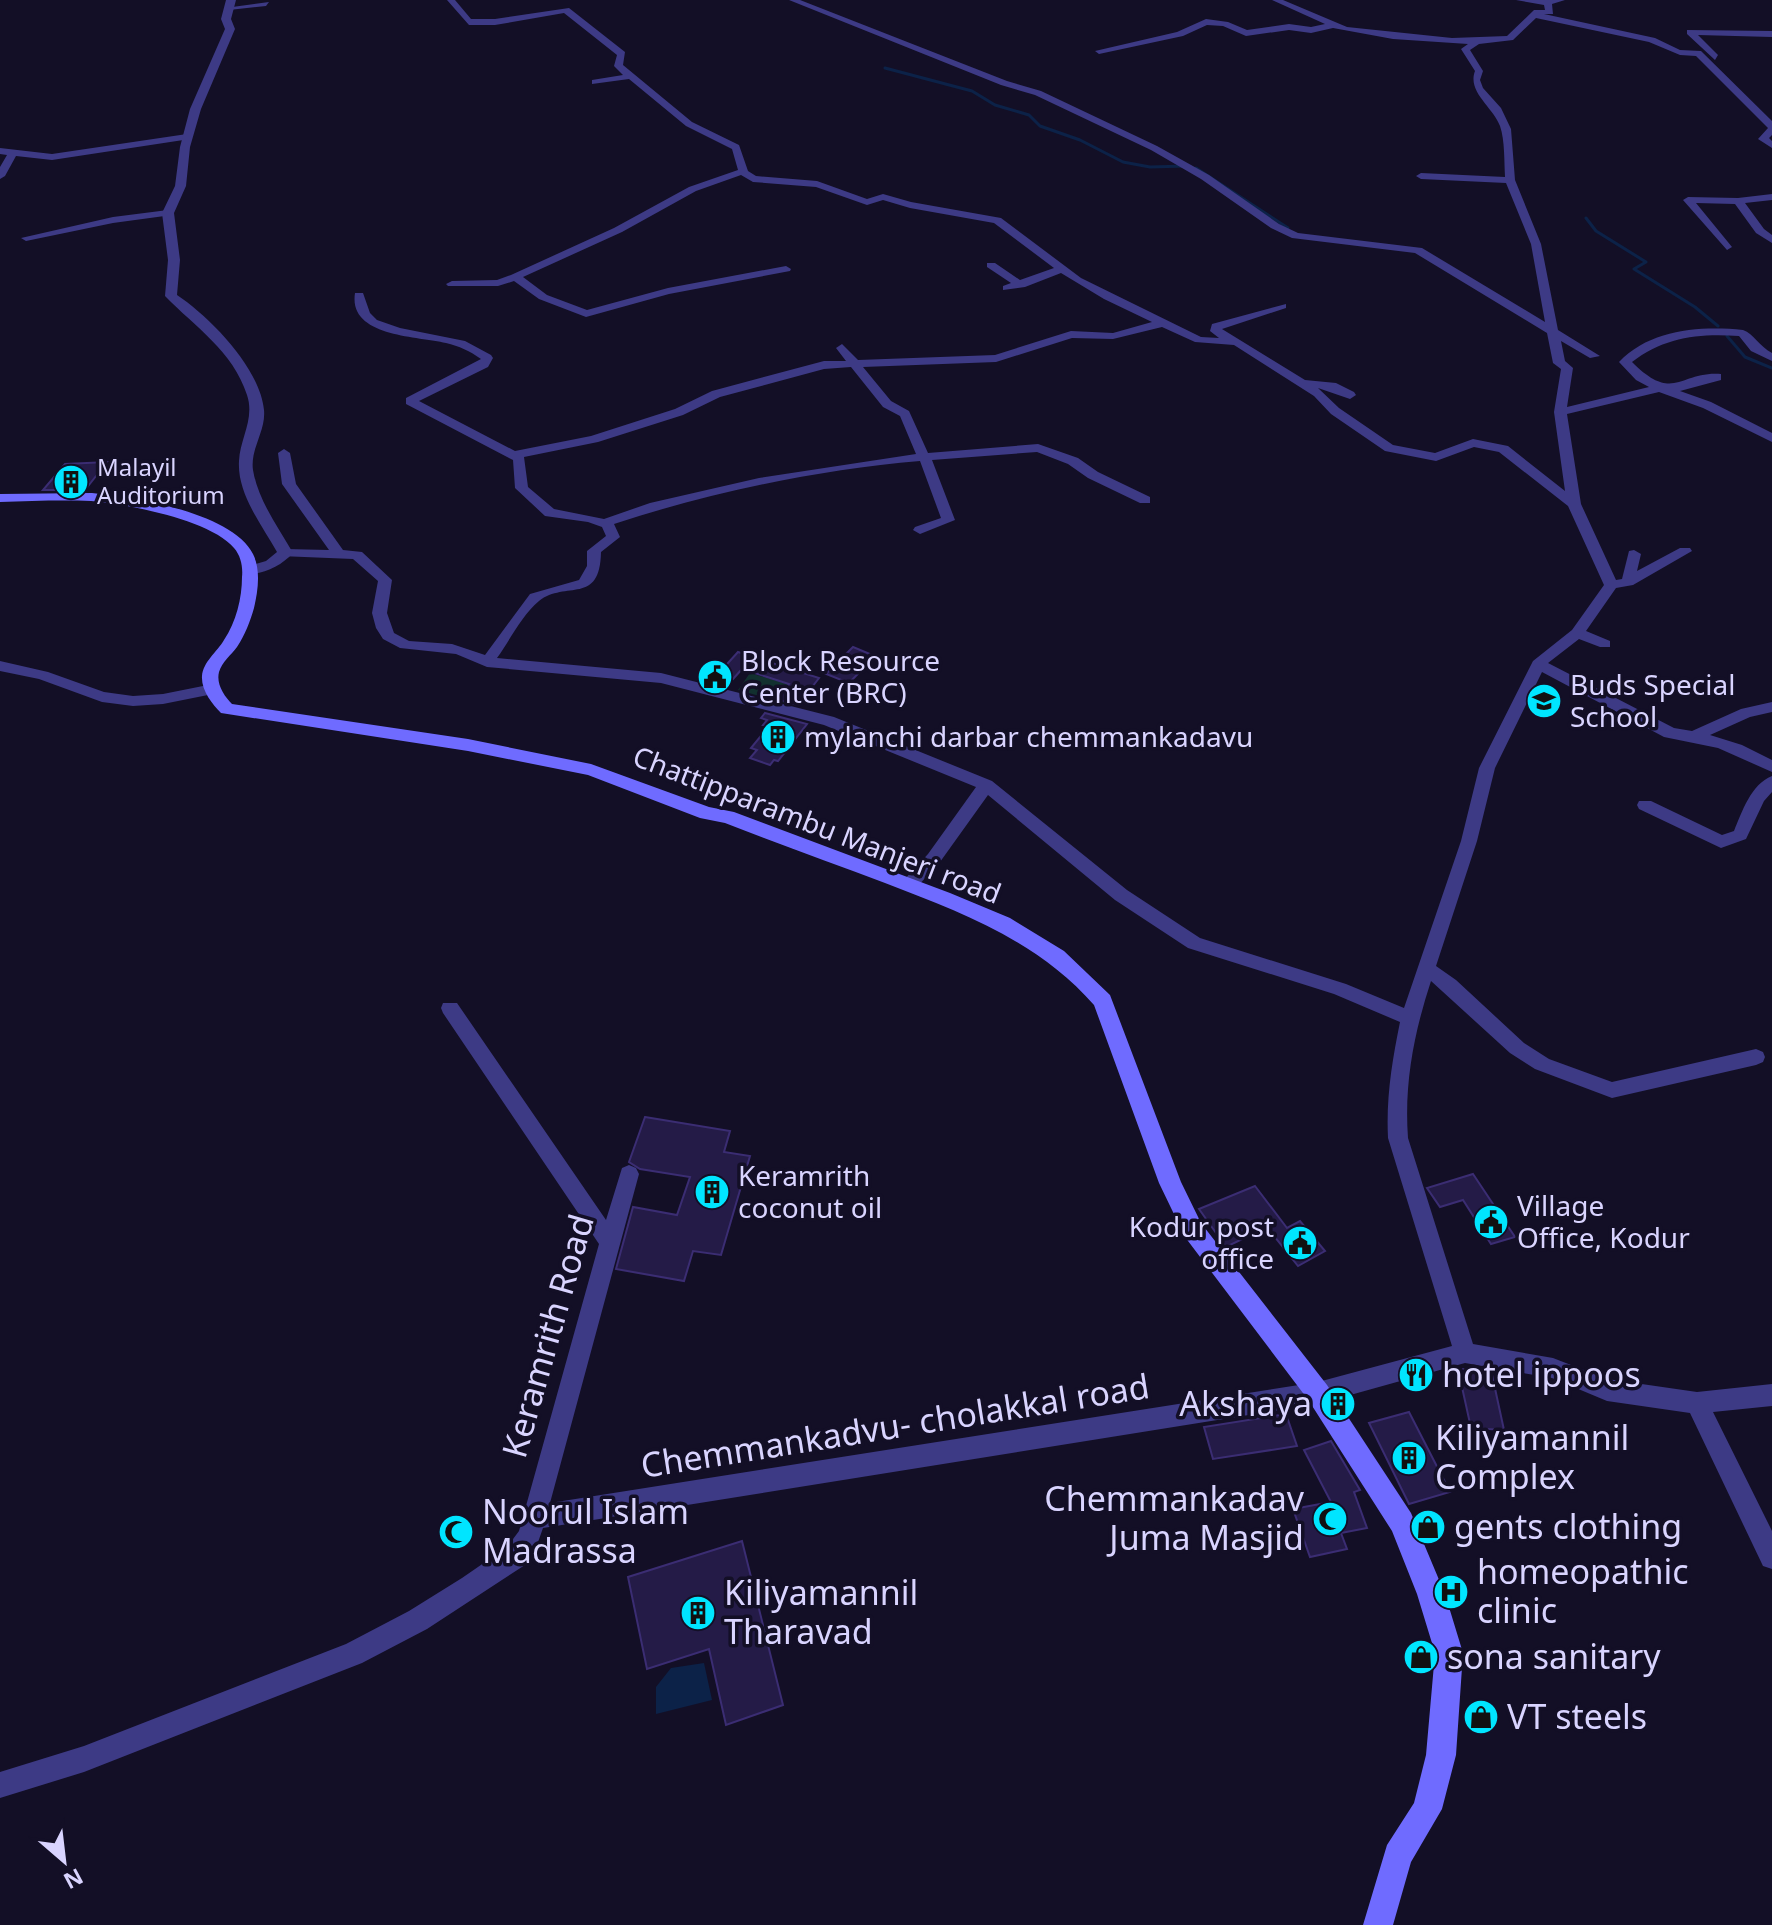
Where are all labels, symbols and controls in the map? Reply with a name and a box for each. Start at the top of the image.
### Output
place label: Malayil Auditorium [97,450,225,511]
building icon: Malayil Auditorium [52,463,90,501]
place label: Block Resource Center (BRC) [741,641,940,711]
public building icon: Block Resource Center (BRC) [696,658,734,696]
place label: Buds Special School [1570,665,1735,735]
school or university icon: Buds Special School [1525,682,1563,720]
place label: mylanchi darbar chemmankadavu [804,717,1253,755]
building icon: mylanchi darbar chemmankadavu [759,718,797,756]
street label: Chattipparambu Manjeri road [628,736,1007,912]
place label: Keramrith coconut oil [738,1156,882,1226]
building icon: Keramrith coconut oil [693,1173,731,1211]
place label: Village Office, Kodur [1517,1186,1690,1256]
public building icon: Village Office, Kodur [1472,1203,1510,1241]
place label: Kodur post office [1129,1207,1274,1277]
street label: Keramrith Road [490,1209,604,1463]
public building icon: Kodur post office [1281,1224,1319,1262]
place label: hotel ippoos [1442,1351,1641,1397]
restaurant icon: hotel ippoos [1397,1356,1435,1394]
street label: Chemmankadvu- cholakkal road [637,1362,1152,1488]
place label: Akshaya [1179,1380,1312,1426]
building icon: Akshaya [1319,1385,1357,1423]
place label: Kiliyamannil Complex [1435,1414,1629,1499]
building icon: Kiliyamannil Complex [1390,1439,1428,1477]
place label: Chemmankadav Juma Masjid [1044,1475,1305,1560]
place label: Noorul Islam Madrassa [482,1488,689,1573]
mosque icon: Chemmankadav Juma Masjid [1311,1500,1349,1538]
place label: gents clothing [1454,1503,1682,1549]
shop icon: gents clothing [1409,1508,1447,1546]
mosque icon: Noorul Islam Madrassa [437,1513,475,1551]
place label: homeopathic clinic [1477,1548,1688,1633]
place label: Kiliyamannil Tharavad [724,1569,918,1654]
hospital icon: homeopathic clinic [1432,1573,1470,1611]
building icon: Kiliyamannil Tharavad [679,1594,717,1632]
place label: sona sanitary [1447,1633,1661,1679]
shop icon: sona sanitary [1402,1638,1440,1676]
place label: VT steels [1507,1693,1647,1739]
shop icon: VT steels [1462,1698,1500,1736]
north arrow [24,1821,104,1901]
text: N [59,1862,89,1897]

